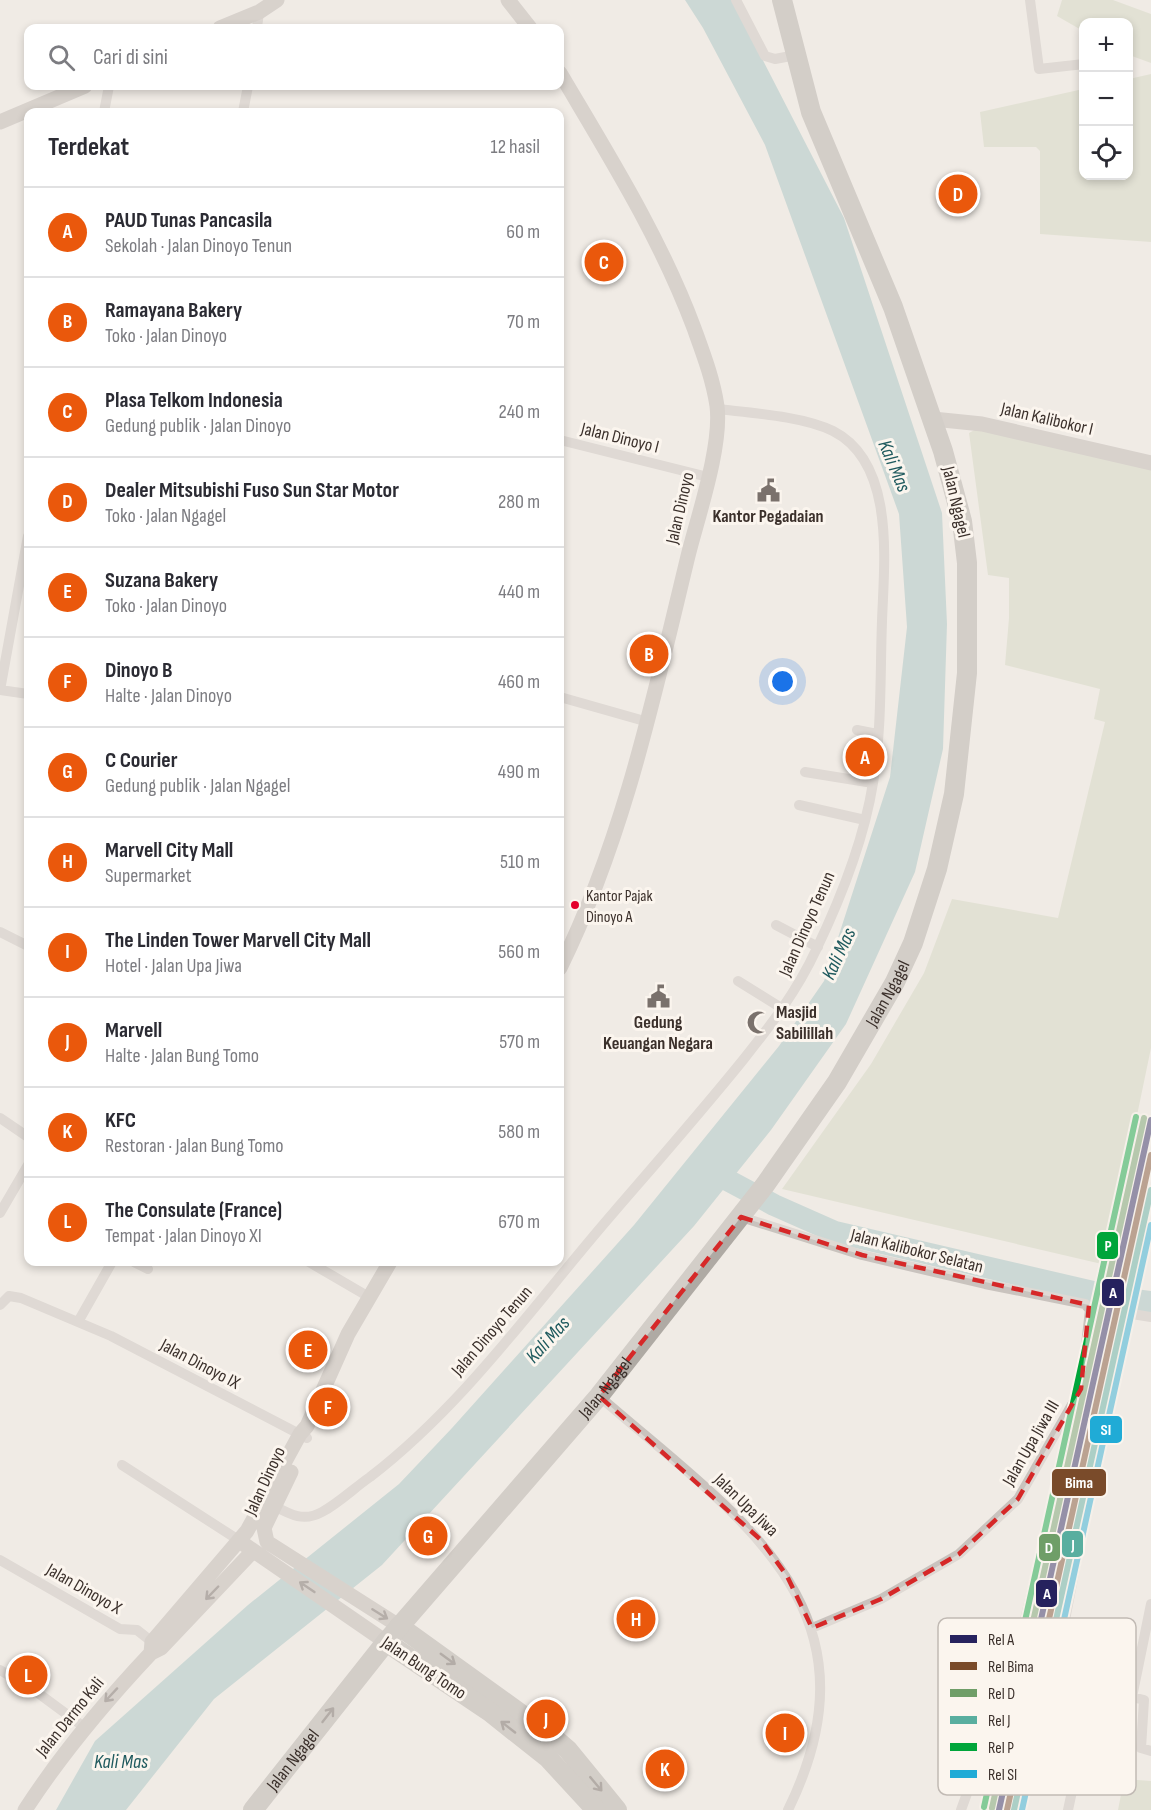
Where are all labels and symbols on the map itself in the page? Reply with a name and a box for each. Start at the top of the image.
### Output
pin: D [938,172,978,216]
pin: C [584,240,624,284]
street label: Jalan Kalibokor I [998,398,1095,440]
street label: Jalan Dinoyo I [578,418,661,458]
water label: Kali Mas [872,436,916,496]
street label: Jalan Ngagel [937,463,974,540]
street label: Jalan Dinoyo [661,470,698,547]
public building icon: Kantor Pegadaian [755,477,781,503]
place label: Kantor Pegadaian [712,506,824,527]
pin: B [630,632,668,676]
your location [768,667,797,696]
pin: A [846,734,884,780]
street label: Jalan Dinoyo Tenun [774,869,839,980]
place label: Kantor Pajak Dinoyo A [586,887,653,927]
marker: Kantor Pajak Dinoyo A [569,899,581,911]
water label: Kali Mas [817,924,861,984]
street label: Jalan Ngagel [861,957,914,1031]
public building icon: Gedung Keuangan Negara [645,983,671,1009]
place label: Masjid Sabilillah [776,1002,833,1044]
mosque icon: Masjid Sabilillah [745,1009,771,1035]
place label: Gedung Keuangan Negara [603,1012,713,1054]
street label: Jalan Kalibokor Selatan [848,1224,985,1278]
line badge: P [1096,1231,1119,1260]
text: P [1104,1237,1112,1256]
line badge: A [1101,1278,1125,1307]
street label: Jalan Dinoyo Tenun [447,1282,537,1381]
text: A [1108,1284,1117,1303]
water label: Kali Mas [521,1312,575,1368]
pin: E [288,1328,328,1372]
street label: Jalan Dinoyo IX [156,1334,244,1394]
street label: Jalan Ngagel [573,1353,636,1423]
pin: F [308,1384,348,1430]
street label: Jalan Upa Jiwa III [998,1397,1064,1490]
line badge: SI [1089,1415,1123,1444]
text: SI [1101,1421,1111,1440]
street label: Jalan Dinoyo [240,1443,290,1519]
street label: Jalan Upa Jiwa [709,1468,783,1541]
line badge: Bima [1051,1468,1107,1497]
text: Bima [1065,1474,1093,1493]
pin: G [408,1514,448,1558]
line badge: J [1061,1530,1084,1558]
line badge: D [1038,1533,1061,1562]
text: J [1070,1536,1075,1555]
text: D [1045,1539,1053,1558]
street label: Jalan Dinoyo X [42,1559,126,1619]
line badge: A [1035,1579,1058,1608]
one-way arrow [299,1581,316,1593]
text: A [1042,1585,1051,1604]
one-way arrow [205,1586,220,1601]
pin: H [616,1596,656,1642]
one-way arrow [371,1607,388,1620]
legend [938,1618,1136,1795]
text: Rel A [988,1631,1014,1650]
street label: Jalan Bung Tomo [377,1632,470,1704]
pin: L [9,1652,48,1698]
one-way arrow [439,1653,455,1665]
text: Rel Bima [988,1658,1034,1677]
street label: Jalan Darmo Kali [31,1673,108,1762]
text: Rel D [988,1685,1015,1704]
one-way arrow [103,1688,118,1703]
pin: J [526,1696,566,1742]
one-way arrow [322,1707,335,1723]
pin: I [766,1710,804,1756]
text: Rel J [988,1712,1010,1731]
one-way arrow [500,1720,516,1733]
street label: Jalan Ngagel [261,1725,323,1795]
text: Rel P [988,1739,1014,1758]
pin: K [646,1746,684,1792]
water label: Kali Mas [94,1750,148,1774]
text: Rel SI [988,1766,1017,1785]
one-way arrow [589,1776,602,1792]

